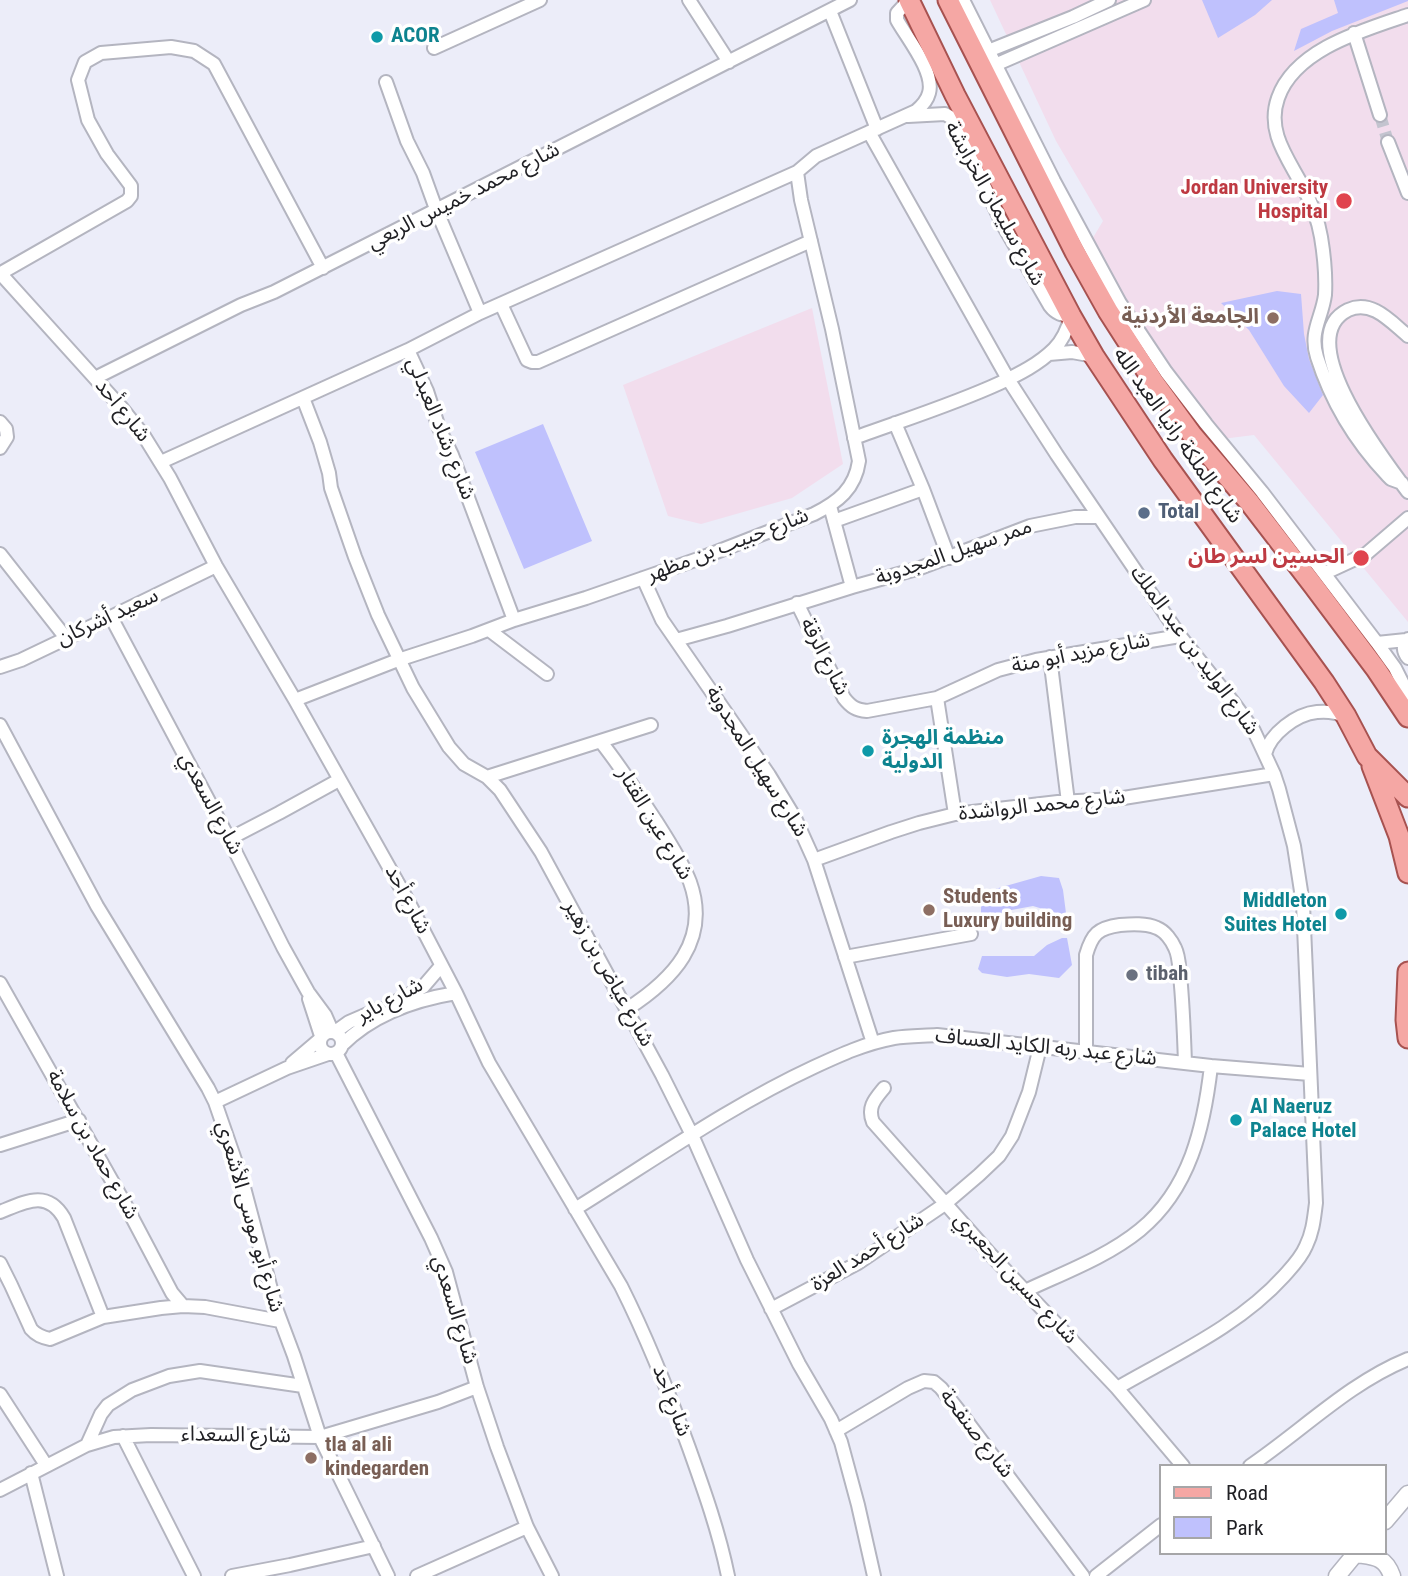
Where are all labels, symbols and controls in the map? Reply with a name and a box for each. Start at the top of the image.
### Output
place label: ACOR [391,24,440,50]
marker: ACOR [369,29,385,45]
street label: شارع سليمان الخرابشة [938,117,1050,291]
street label: شارع محمد خميس الربعي [364,138,564,256]
place label: Jordan University Hospital [1180,176,1328,226]
marker: Jordan University Hospital [1334,191,1354,211]
place label: الجامعة الأردنية [1122,305,1259,331]
marker: الجامعة الأردنية [1265,310,1281,326]
street label: شارع الملكة رانيا العبد الله [1107,343,1247,529]
street label: شارع رشاد العبدلي [400,354,480,504]
street label: شارع أحد [89,374,155,448]
place label: Total [1158,500,1199,526]
street label: شارع حبيب بن مظهر [643,503,813,589]
marker: Total [1136,505,1152,521]
street label: ممر سهيل المجدوبة [872,514,1036,592]
place label: الحسين لسر طان [1188,545,1345,571]
marker: الحسين لسر طان [1351,548,1371,568]
street label: شارع الوليد بن عبد الملك [1124,561,1264,741]
street label: سعيد أشركان [53,583,163,653]
street label: شارع الرقة [794,614,854,700]
street label: شارع مزيد أبو منة [1010,628,1152,680]
street label: شارع سهيل المجدوبة [699,682,813,842]
place label: منظمة الهجرة الدولية [882,726,1004,776]
marker: منظمة الهجرة الدولية [860,743,876,759]
street label: شارع السعدي [173,749,247,859]
street label: شارع عين القتار [611,763,697,885]
street label: شارع محمد الرواشدة [957,785,1127,827]
street label: شارع أحد [378,861,436,939]
place label: Students Luxury building [943,885,1072,935]
place label: Middleton Suites Hotel [1224,889,1327,939]
street label: شارع عياض بن زهير [557,896,659,1052]
marker: Students Luxury building [921,902,937,918]
marker: Middleton Suites Hotel [1333,906,1349,922]
place label: tibah [1146,962,1188,988]
marker: tibah [1124,967,1140,983]
street label: شارع باير [352,973,428,1029]
street label: شارع عبد ربه الكايد العساف [934,1024,1158,1072]
street label: شارع حماد بن سلامة [40,1066,144,1224]
place label: Al Naeruz Palace Hotel [1250,1095,1357,1145]
marker: Al Naeruz Palace Hotel [1228,1112,1244,1128]
street label: شارع أبو موسى الأشعري [210,1119,288,1315]
street label: شارع أحمد العزة [807,1208,929,1298]
street label: شارع حسين الجعبري [948,1208,1082,1350]
street label: شارع السعدي [426,1253,482,1367]
street label: شارع أحد [646,1362,696,1440]
street label: شارع صنفحة [933,1385,1019,1483]
street label: شارع السعداء [181,1422,291,1450]
place label: tla al ali kindegarden [325,1433,429,1483]
marker: tla al ali kindegarden [303,1450,319,1466]
legend [1160,1464,1387,1555]
text: Road [1226,1481,1268,1505]
text: Park [1226,1516,1263,1540]

